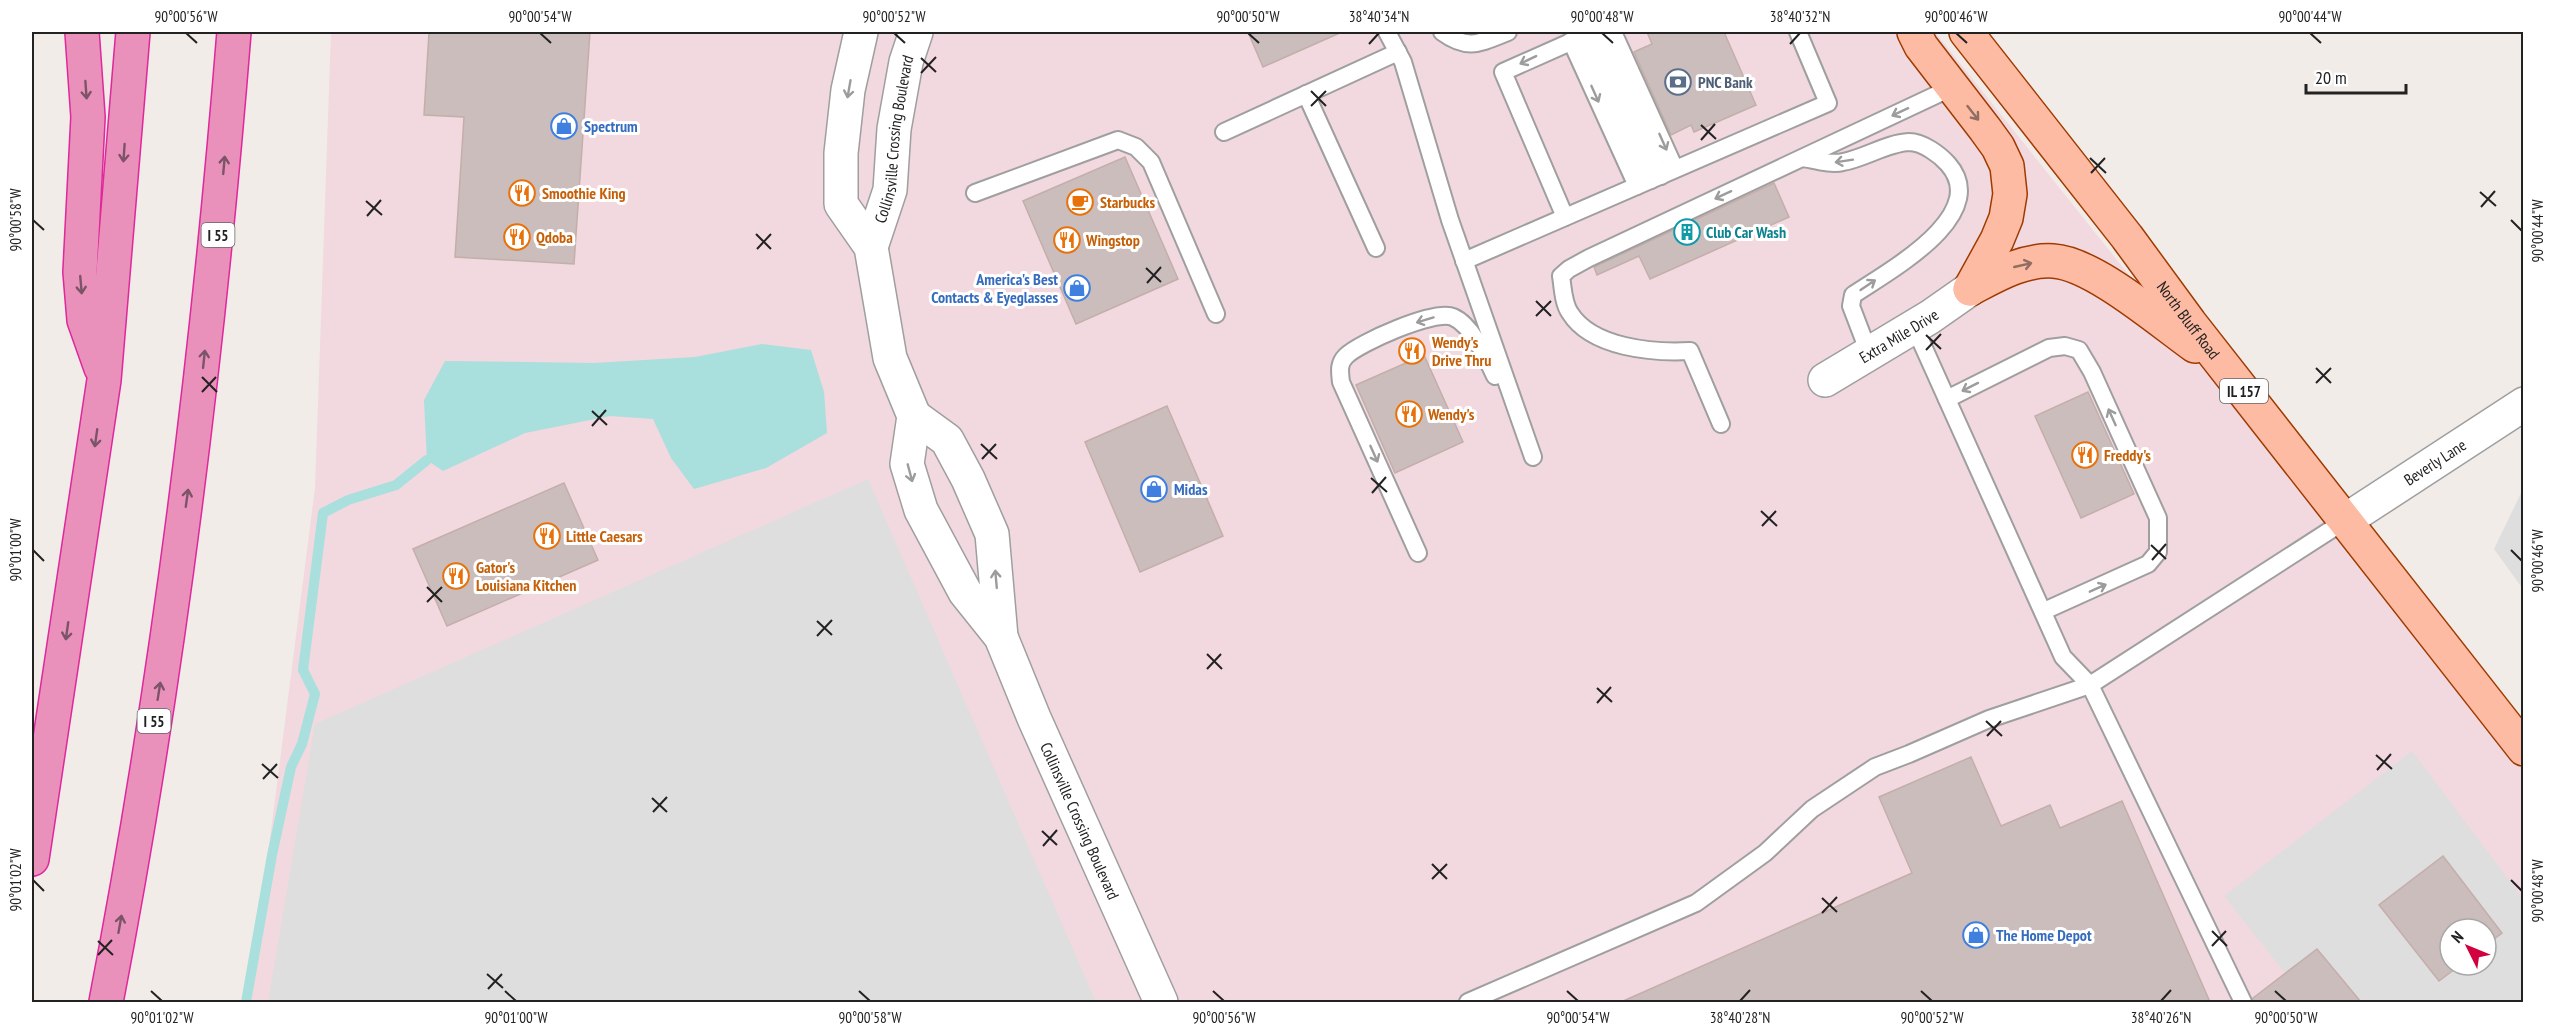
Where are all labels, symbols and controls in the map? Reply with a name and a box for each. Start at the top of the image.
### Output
text: 90°00'56"W [154,7,218,26]
text: 90°00'54"W [508,7,572,26]
text: 90°00'52"W [862,7,926,26]
text: 90°00'50"W [1216,7,1280,26]
text: 38°40'34"N [1349,7,1409,26]
text: 90°00'48"W [1570,7,1634,26]
text: 38°40'32"N [1770,7,1830,26]
text: 90°00'46"W [1924,7,1988,26]
text: 90°00'44"W [2278,7,2342,26]
street label: Collinsville Crossing Boulevard [870,52,918,225]
one-way arrow [1520,55,1538,66]
scale bar [2306,57,2406,95]
text: 20 m [2315,66,2347,89]
bank icon: PNC Bank [1663,67,1693,97]
place label: PNC Bank [1698,72,1753,92]
one-way arrow [843,78,854,98]
one-way arrow [81,79,92,99]
one-way arrow [1590,84,1601,102]
one-way arrow [1966,105,1979,121]
one-way arrow [1892,107,1910,119]
shop icon: Spectrum [549,111,579,141]
place label: Spectrum [584,116,638,136]
one-way arrow [1658,133,1669,151]
one-way arrow [118,142,129,162]
one-way arrow [219,155,230,175]
one-way arrow [1835,155,1854,166]
restaurant icon: Smoothie King [507,178,537,208]
place label: Smoothie King [542,183,626,203]
cafe icon: Starbucks [1065,187,1095,217]
text: 90°00'58"W [6,188,25,252]
one-way arrow [1715,189,1733,201]
place label: Starbucks [1100,192,1155,212]
text: 90°00'44"W [2528,199,2547,263]
building icon: Club Car Wash [1672,217,1702,247]
restaurant icon: Qdoba [502,222,532,252]
place label: Club Car Wash [1706,222,1786,242]
road number: I 55 [202,223,234,247]
restaurant icon: Wingstop [1052,225,1082,255]
place label: Qdoba [536,227,573,247]
place label: Wingstop [1085,230,1140,250]
one-way arrow [2013,259,2032,271]
place label: America's Best Contacts & Eyeglasses [931,269,1058,307]
shop icon: America's Best Contacts & Eyeglasses [1062,273,1092,303]
one-way arrow [76,274,87,294]
street label: North Bluff Road [2153,277,2224,363]
one-way arrow [1859,279,1876,291]
street label: Extra Mile Drive [1856,304,1942,367]
one-way arrow [1416,315,1435,326]
place label: Wendy's Drive Thru [1431,332,1491,370]
restaurant icon: Wendy's Drive Thru [1397,336,1427,366]
one-way arrow [199,349,210,369]
road number: IL 157 [2220,379,2268,403]
one-way arrow [1961,382,1979,394]
restaurant icon: Wendy's [1394,399,1424,429]
place label: Wendy's [1427,404,1475,424]
one-way arrow [2106,408,2118,426]
one-way arrow [90,428,101,447]
street label: Beverly Lane [2400,435,2470,490]
restaurant icon: Freddy's [2070,440,2100,470]
one-way arrow [1368,445,1380,463]
place label: Freddy's [2104,445,2151,465]
one-way arrow [905,463,917,482]
shop icon: Midas [1139,474,1169,504]
place label: Midas [1174,479,1208,499]
one-way arrow [182,488,193,508]
text: 90°01'00"W [6,518,25,582]
restaurant icon: Little Caesars [532,521,562,551]
place label: Little Caesars [566,526,643,546]
text: 90°00'46"W [2528,529,2547,593]
place label: Gator's Louisiana Kitchen [476,557,576,595]
restaurant icon: Gator's Louisiana Kitchen [441,561,471,591]
one-way arrow [990,569,1001,589]
one-way arrow [2088,582,2106,593]
one-way arrow [62,620,73,640]
one-way arrow [154,681,165,701]
road number: I 55 [138,709,170,733]
street label: Collinsville Crossing Boulevard [1036,739,1124,903]
text: 90°01'02"W [6,848,25,912]
text: 90°00'48"W [2528,859,2547,923]
one-way arrow [115,915,126,935]
north arrow [2438,917,2498,977]
shop icon: The Home Depot [1961,920,1991,950]
place label: The Home Depot [1996,925,2092,945]
text: N [2447,927,2467,947]
text: 90°01'02"W [130,1008,194,1027]
text: 90°01'00"W [484,1008,548,1027]
text: 90°00'58"W [838,1008,902,1027]
text: 90°00'56"W [1192,1008,1256,1027]
text: 90°00'54"W [1546,1008,1610,1027]
text: 38°40'28"N [1710,1008,1770,1027]
text: 90°00'52"W [1900,1008,1964,1027]
text: 38°40'26"N [2131,1008,2191,1027]
text: 90°00'50"W [2254,1008,2318,1027]

